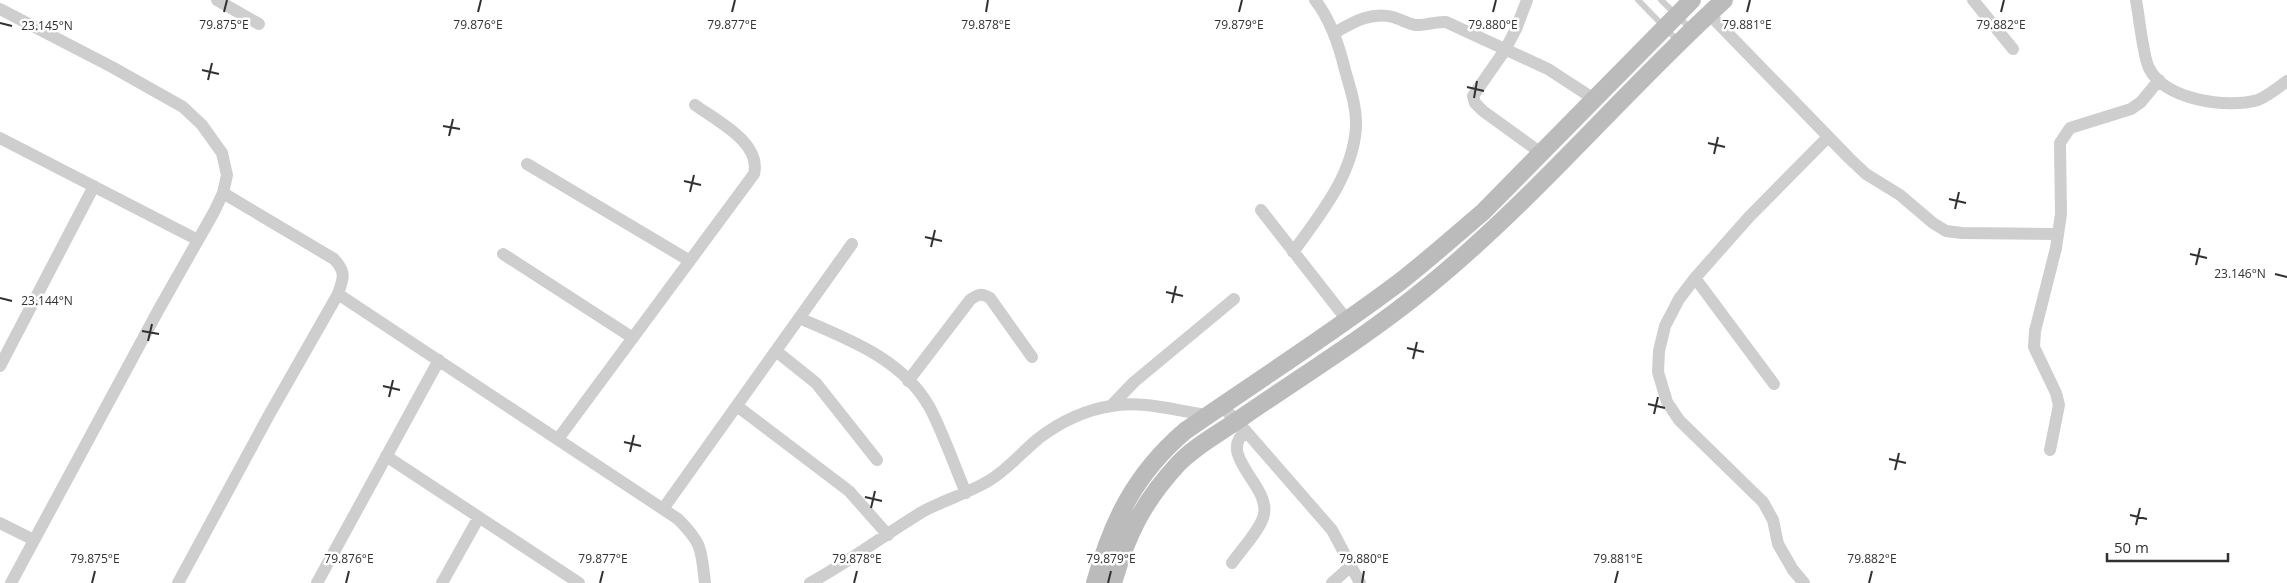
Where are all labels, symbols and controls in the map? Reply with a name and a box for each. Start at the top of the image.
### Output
text: 79.875°E [199,16,249,33]
text: 79.876°E [453,16,503,33]
text: 79.877°E [707,16,757,33]
text: 79.878°E [961,16,1011,33]
text: 79.879°E [1214,16,1264,33]
text: 79.880°E [1468,16,1518,33]
text: 79.881°E [1722,16,1772,33]
text: 79.882°E [1976,16,2026,33]
text: 23.145°N [21,17,73,34]
text: 23.146°N [2214,265,2266,282]
text: 23.144°N [21,292,73,309]
scale bar [2107,530,2228,562]
text: 50 m [2114,537,2149,557]
text: 79.875°E [70,550,120,567]
text: 79.876°E [324,550,374,567]
text: 79.877°E [578,550,628,567]
text: 79.878°E [832,550,882,567]
text: 79.879°E [1086,550,1136,567]
text: 79.880°E [1339,550,1389,567]
text: 79.881°E [1593,550,1643,567]
text: 79.882°E [1847,550,1897,567]

